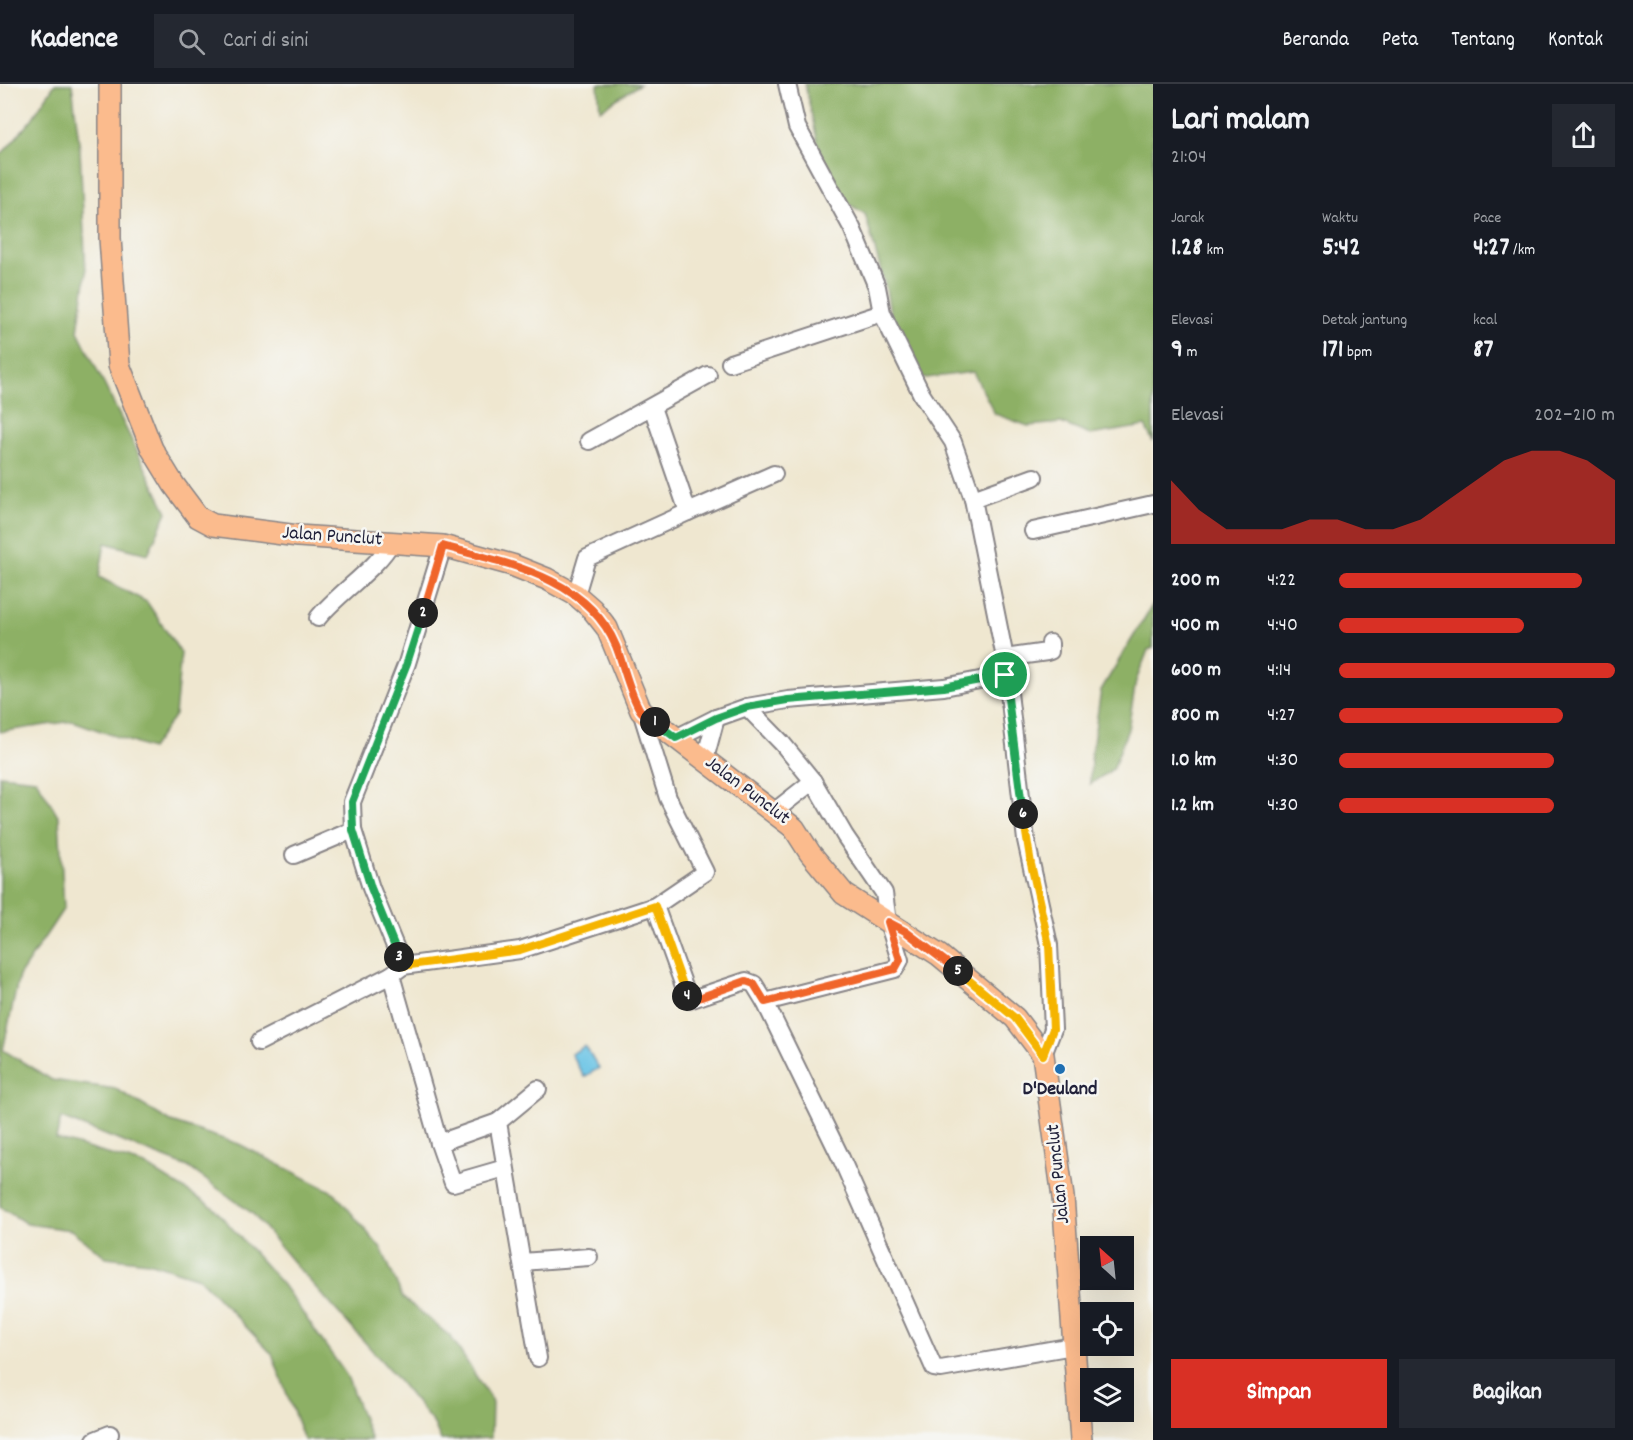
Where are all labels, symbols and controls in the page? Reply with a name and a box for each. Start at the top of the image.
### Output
search box [154,14,574,68]
text: Kadence [30,21,118,61]
icon: search [175,25,208,58]
text: Cari di sini [223,26,308,57]
text: Beranda [1283,26,1349,56]
text: Peta [1382,26,1418,56]
text: Tentang [1451,26,1515,56]
text: Kontak [1548,26,1603,56]
text: Lari malam [1171,98,1310,145]
button: share [1552,104,1615,167]
text: 21:04 [1171,144,1207,172]
text: Jarak [1171,207,1204,230]
text: Waktu [1322,207,1358,230]
text: Pace [1473,207,1501,230]
text: 1.28 [1171,230,1203,267]
text: 5:42 [1322,230,1361,267]
text: 4:27 [1473,230,1509,267]
text: km [1203,239,1224,262]
text: /km [1509,239,1535,262]
text: Elevasi [1171,309,1213,332]
text: Detak jantung [1322,309,1407,332]
text: kcal [1473,309,1497,332]
text: 9 [1171,332,1183,369]
text: 171 [1322,332,1343,369]
text: 87 [1473,332,1493,369]
text: m [1183,341,1198,364]
text: bpm [1343,341,1372,364]
text: Elevasi [1171,402,1223,430]
text: 202–210 m [1534,402,1615,430]
street label: Jalan Punclut [281,520,383,554]
text: 200 m [1171,567,1220,595]
text: 4:22 [1267,567,1296,595]
pin: 2 [408,598,438,628]
text: 2 [420,601,427,624]
text: 400 m [1171,612,1219,640]
text: 4:40 [1267,612,1298,640]
pin [979,649,1030,700]
text: 600 m [1171,657,1221,685]
text: 4:14 [1267,657,1291,685]
icon: arrive [988,658,1021,691]
text: 800 m [1171,702,1219,730]
text: 4:27 [1267,702,1295,730]
pin: 1 [640,707,670,737]
text: 1 [653,710,657,733]
text: 1.0 km [1171,747,1216,775]
text: 4:30 [1267,747,1298,775]
street label: Jalan Punclut [698,750,796,832]
text: 1.2 km [1171,792,1214,820]
text: 4:30 [1267,792,1298,820]
pin: 6 [1008,799,1038,829]
text: 6 [1019,802,1027,825]
pin: 3 [384,942,414,972]
text: 3 [395,945,403,968]
pin: 5 [943,956,973,986]
text: 5 [954,959,962,982]
pin: 4 [672,981,702,1011]
text: 4 [684,984,690,1007]
marker: D'Deuland [1053,1062,1067,1076]
place label: D'Deuland [1023,1076,1097,1104]
street label: Jalan Punclut [1040,1123,1078,1225]
north arrow [1080,1236,1134,1290]
map controls [1080,1236,1134,1422]
button: locate [1080,1302,1134,1356]
button: Simpan [1171,1359,1387,1428]
button: Bagikan [1399,1359,1615,1428]
button: layers [1080,1368,1134,1422]

